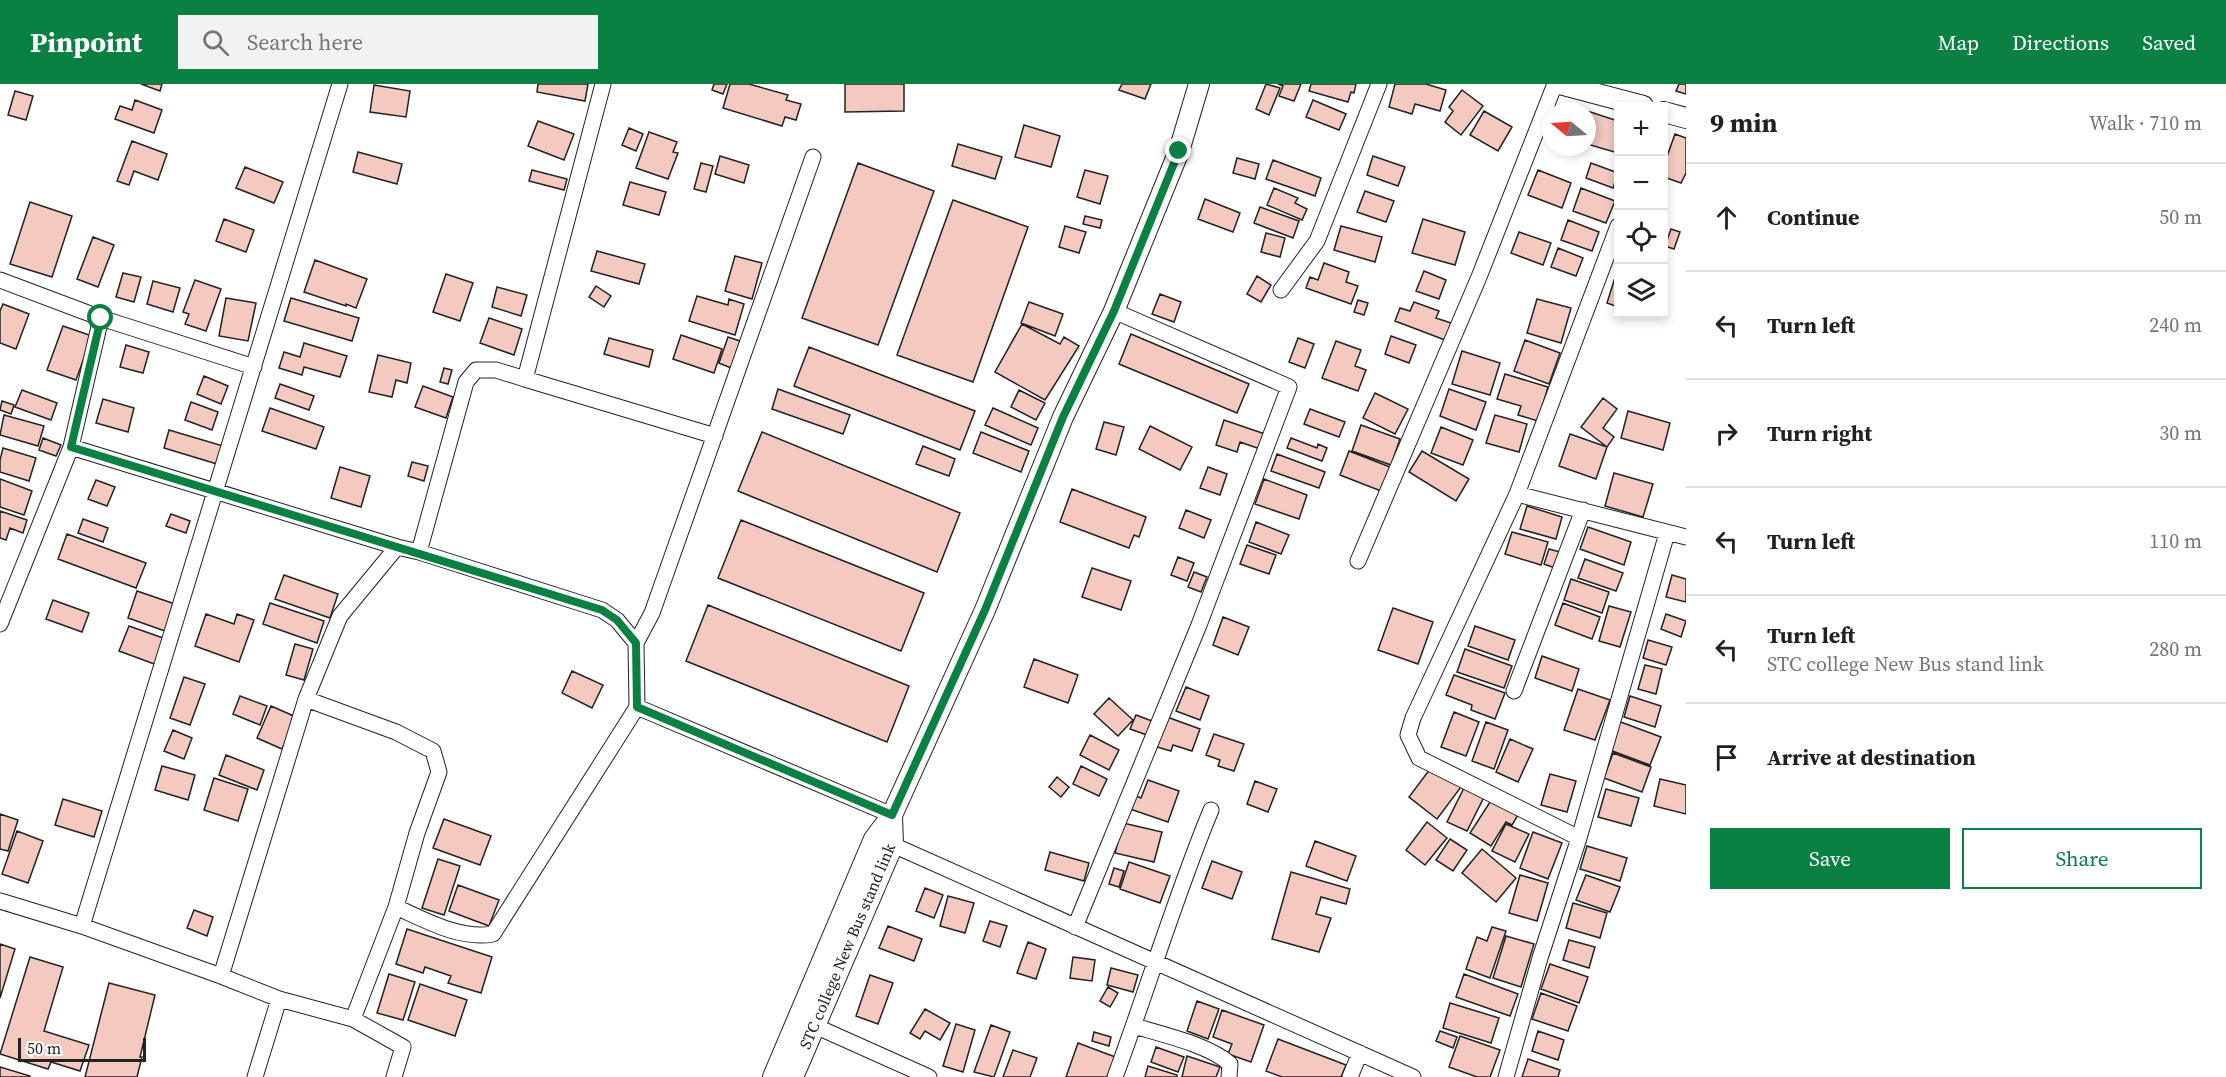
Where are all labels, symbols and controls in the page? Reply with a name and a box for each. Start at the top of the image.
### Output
search box [178,15,598,69]
text: Pinpoint [30,23,142,61]
icon: search [199,26,232,59]
text: Search here [247,27,363,57]
text: Map [1938,28,1979,57]
text: Directions [2012,28,2109,57]
text: Saved [2142,28,2196,57]
north arrow [1542,102,1596,156]
map controls [1614,102,1668,318]
button: + [1614,102,1668,156]
text: 9 min [1710,105,1777,141]
text: Walk · 710 m [2089,109,2202,137]
route end [1165,137,1191,163]
button: − [1614,156,1668,210]
icon: ahead [1710,201,1743,234]
text: Continue [1767,202,1860,232]
text: 50 m [2159,203,2202,231]
button: locate [1614,210,1668,264]
button: layers [1614,264,1668,318]
route start [87,304,113,330]
icon: left [1710,309,1743,342]
text: Turn left [1767,310,1855,340]
text: 240 m [2149,311,2202,339]
icon: right [1710,417,1743,450]
text: Turn right [1767,418,1872,448]
text: 30 m [2159,419,2202,447]
icon: left [1710,525,1743,558]
text: Turn left [1767,526,1855,556]
text: 110 m [2149,527,2202,555]
text: Turn left [1767,620,1855,650]
icon: left [1710,633,1743,666]
text: 280 m [2149,635,2202,663]
text: STC college New Bus stand link [1767,650,2044,678]
icon: arrive [1710,741,1743,774]
text: Arrive at destination [1767,742,1976,772]
button: Save [1710,828,1950,889]
button: Share [1962,828,2202,889]
street label: STC college New Bus stand link [794,840,900,1052]
scale bar [18,1035,146,1062]
text: 50 m [27,1037,61,1059]

